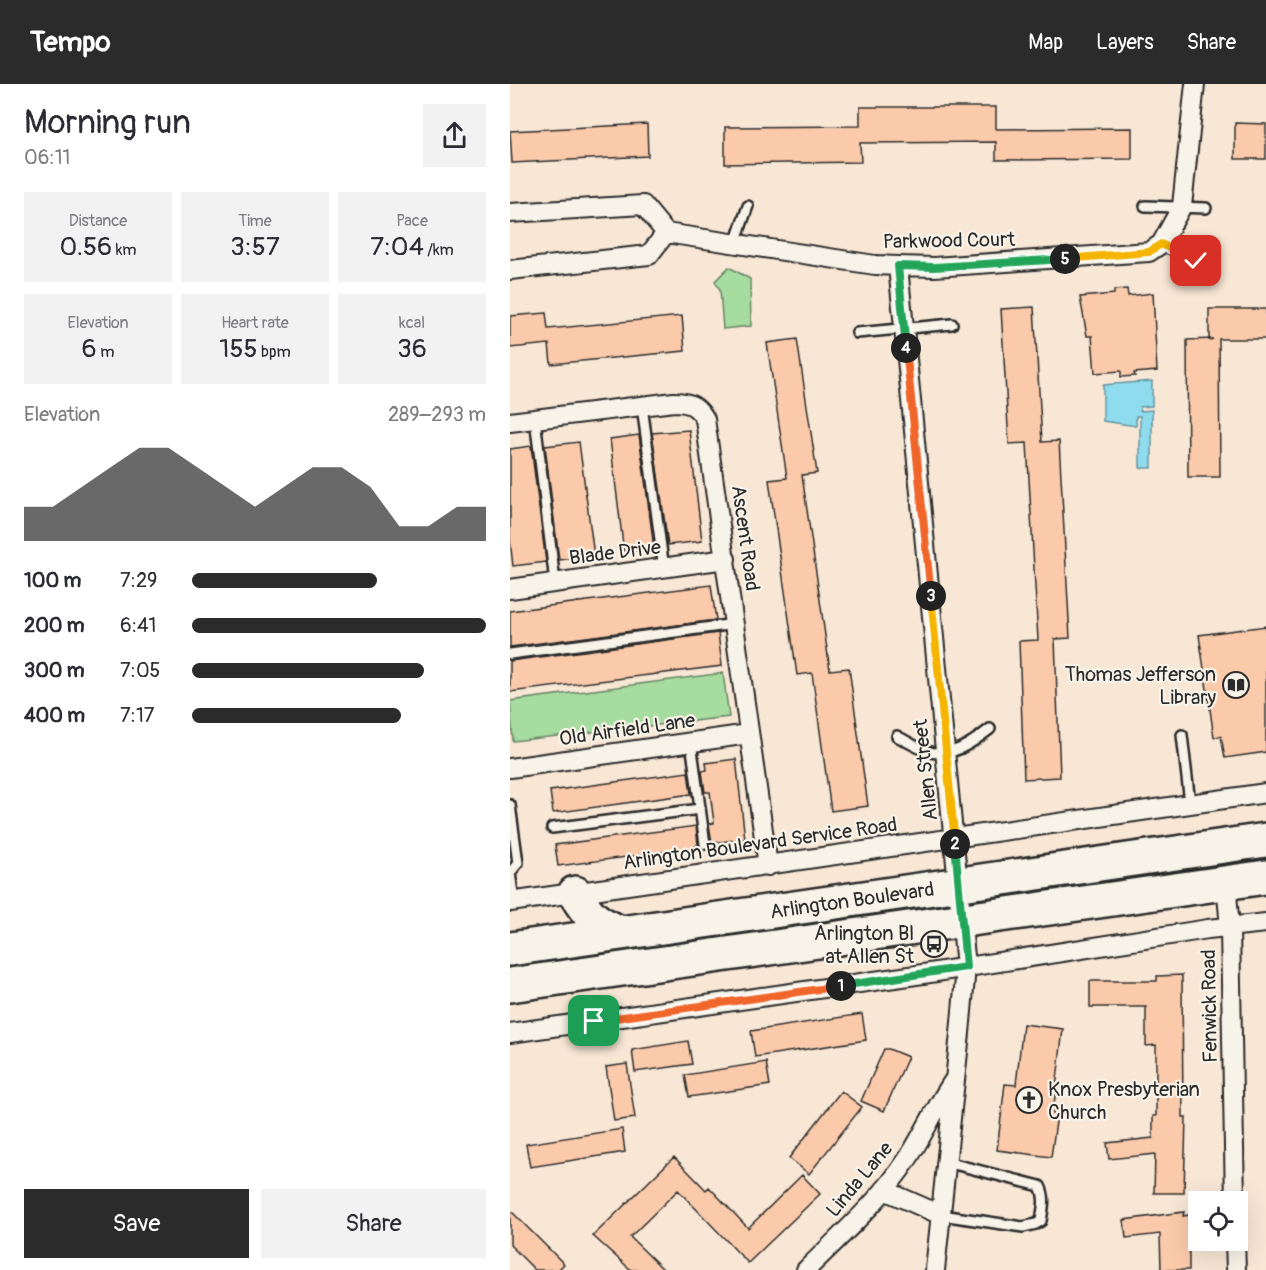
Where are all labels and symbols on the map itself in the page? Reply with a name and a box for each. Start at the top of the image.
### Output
street label: Parkwood Court [883,227,1016,254]
pin [1170,235,1221,286]
pin: 5 [1050,244,1080,274]
pin: 4 [891,333,921,363]
street label: Ascent Road [726,484,765,593]
street label: Blade Drive [568,534,663,571]
pin: 3 [916,581,946,611]
place label: Thomas Jefferson Library [1065,662,1216,710]
library icon: Thomas Jefferson Library [1221,670,1251,700]
street label: Old Airfield Lane [558,708,697,751]
street label: Allen Street [908,717,943,822]
street label: Arlington Boulevard Service Road [621,812,899,875]
pin: 2 [940,829,970,859]
street label: Arlington Boulevard [768,877,936,924]
place label: Arlington Bl at Allen St [814,921,915,969]
bus stop icon: Arlington Bl at Allen St [919,929,949,959]
street label: Fenwick Road [1196,949,1223,1063]
pin: 1 [826,971,856,1001]
pin [568,995,619,1046]
place label: Knox Presbyterian Church [1048,1077,1200,1125]
church icon: Knox Presbyterian Church [1014,1085,1044,1115]
street label: Linda Lane [821,1136,898,1222]

